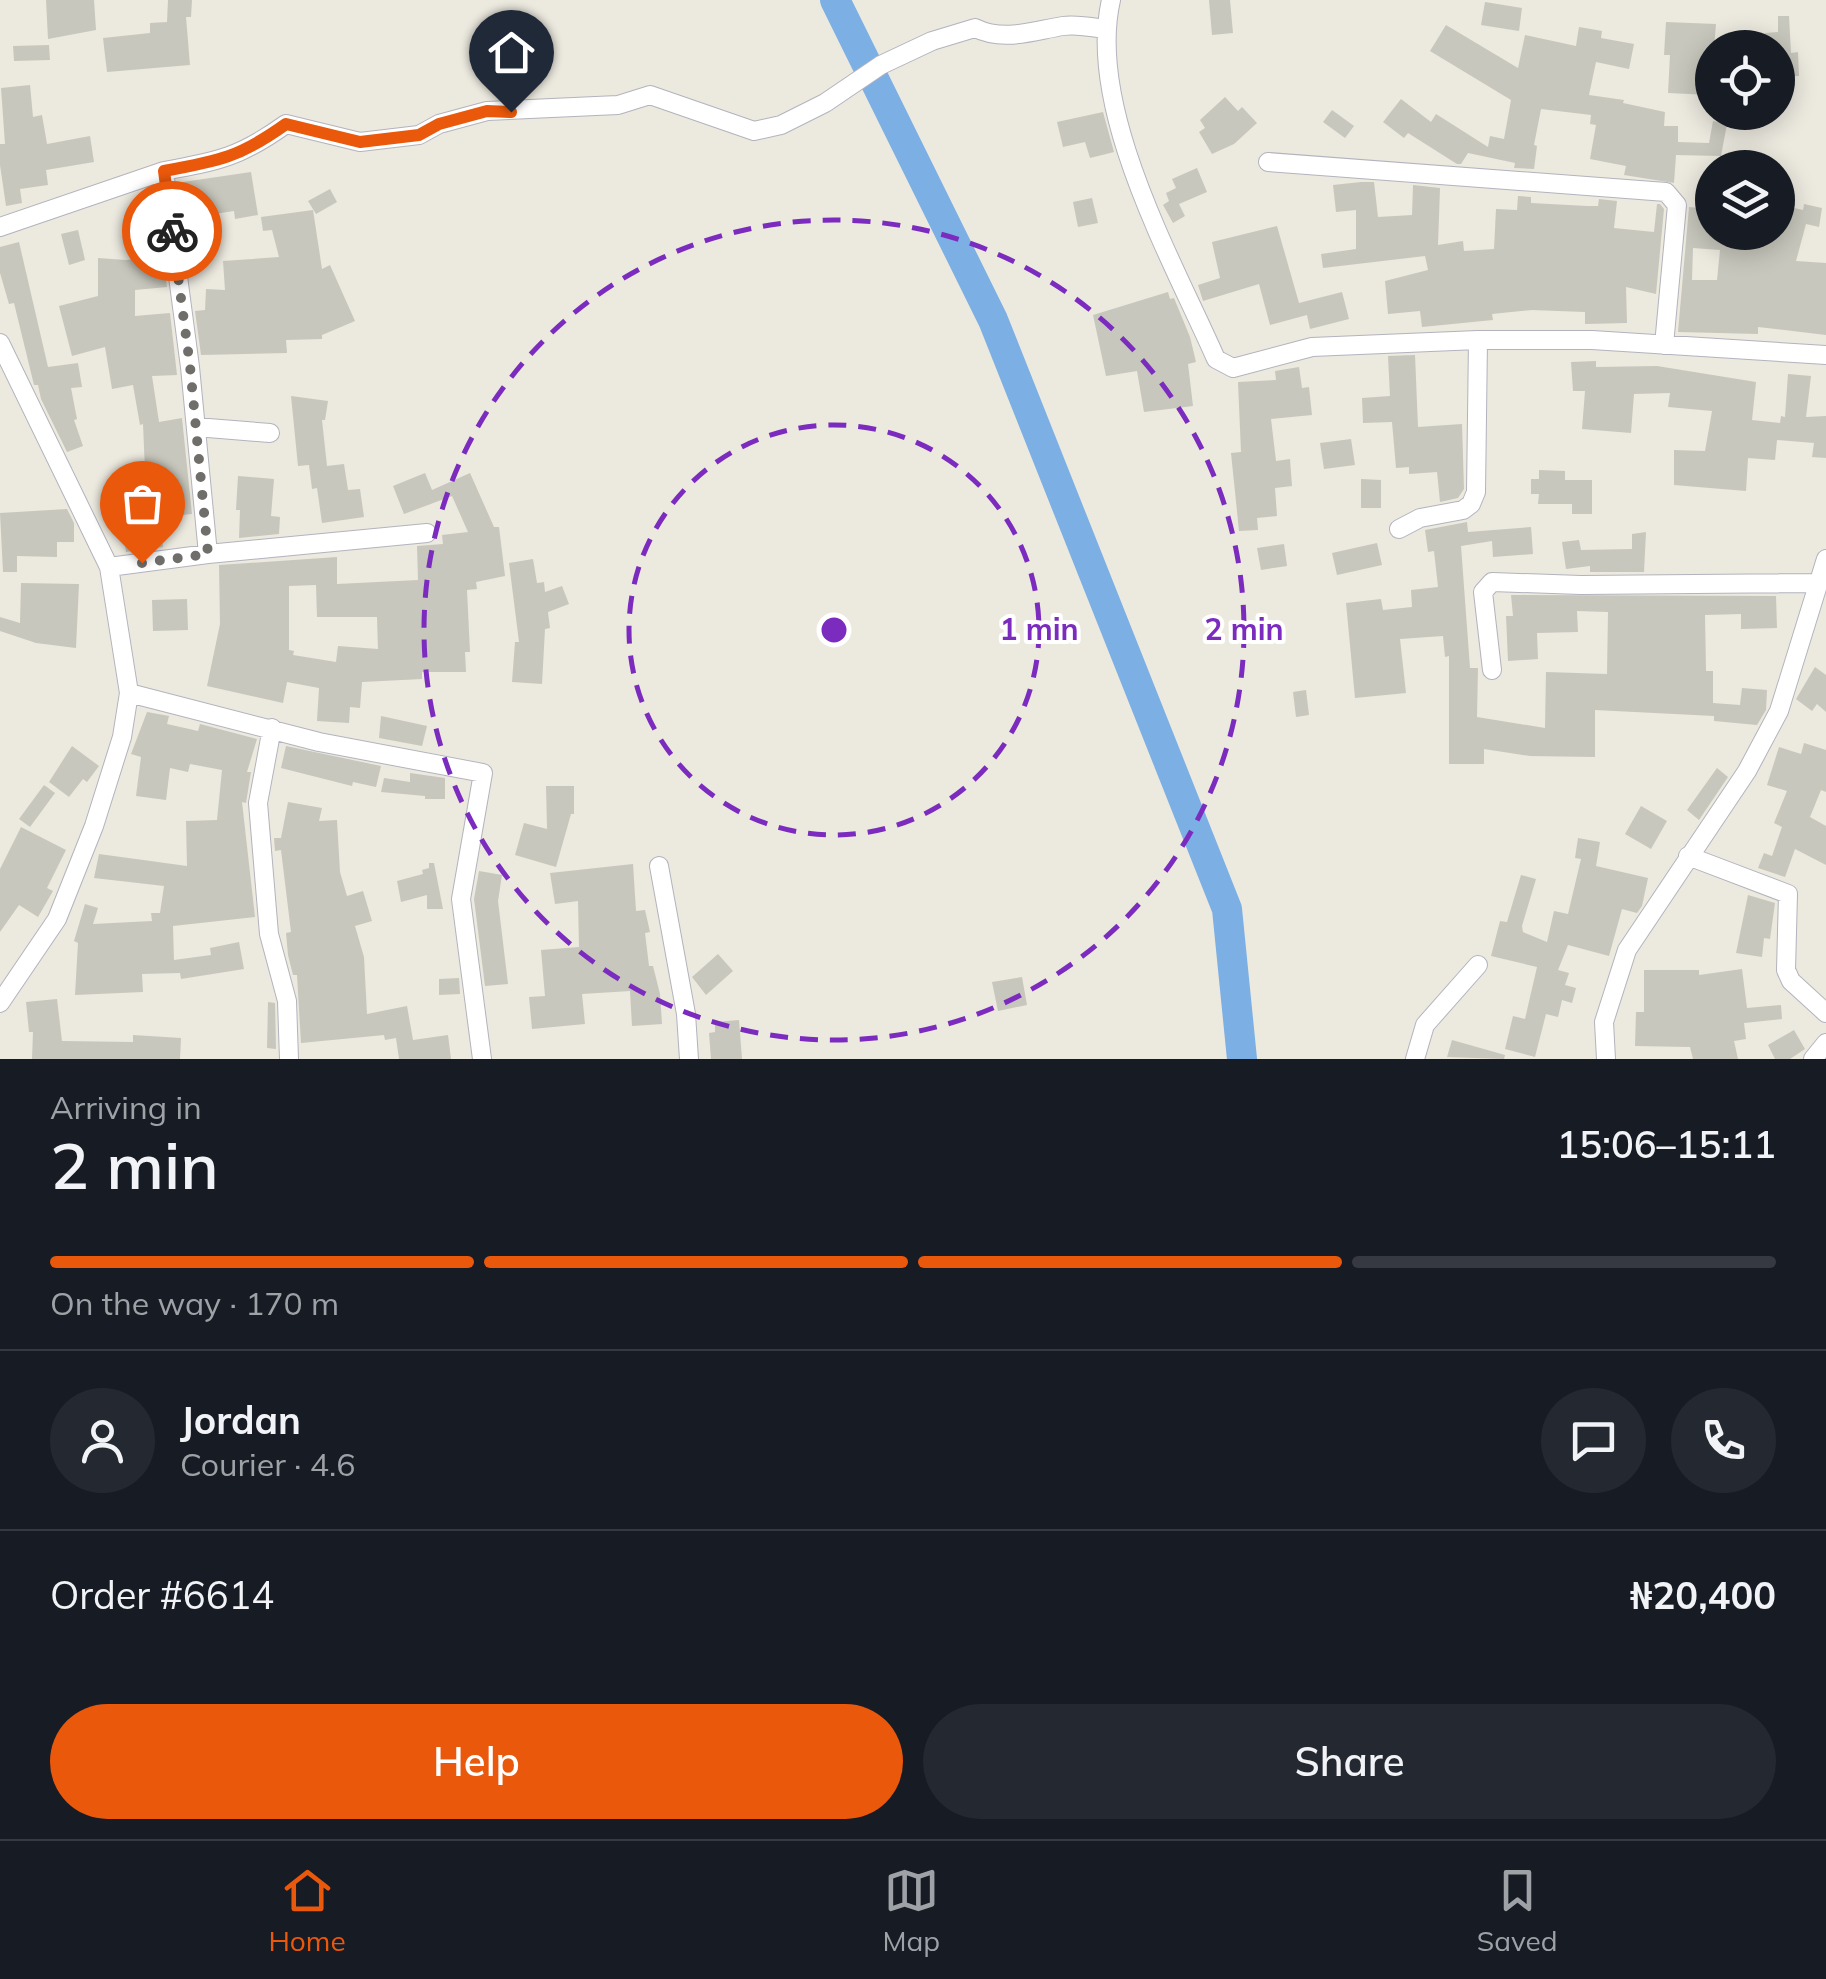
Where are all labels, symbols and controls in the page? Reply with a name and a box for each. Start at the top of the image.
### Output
pin [469,10,554,113]
icon: home [484,25,539,80]
map controls [1695,30,1795,250]
button: locate [1695,30,1795,130]
button: layers [1695,150,1795,250]
courier [122,181,222,281]
icon: bike [145,204,200,259]
pin [100,461,185,564]
icon: bag [115,476,170,531]
text: 1 min [999,610,1079,648]
text: 2 min [1204,610,1284,648]
centre of rings [816,612,852,648]
text: Arriving in [50,1087,202,1127]
text: 15:06–15:11 [1556,1120,1776,1168]
text: 2 min [50,1124,219,1205]
text: On the way · 170 m [50,1283,339,1323]
button: person [50,1388,155,1493]
button: chat [1541,1388,1646,1493]
button: phone [1671,1388,1776,1493]
text: Jordan [180,1396,301,1444]
text: Courier · 4.6 [180,1444,356,1484]
text: Order #6614 [50,1571,274,1619]
text: ₦20,400 [1630,1571,1776,1619]
button: Help [50,1704,903,1819]
button: Share [923,1704,1776,1819]
tab: Home [268,1863,346,1958]
tab: Map [882,1863,940,1958]
tab: Saved [1477,1863,1558,1958]

